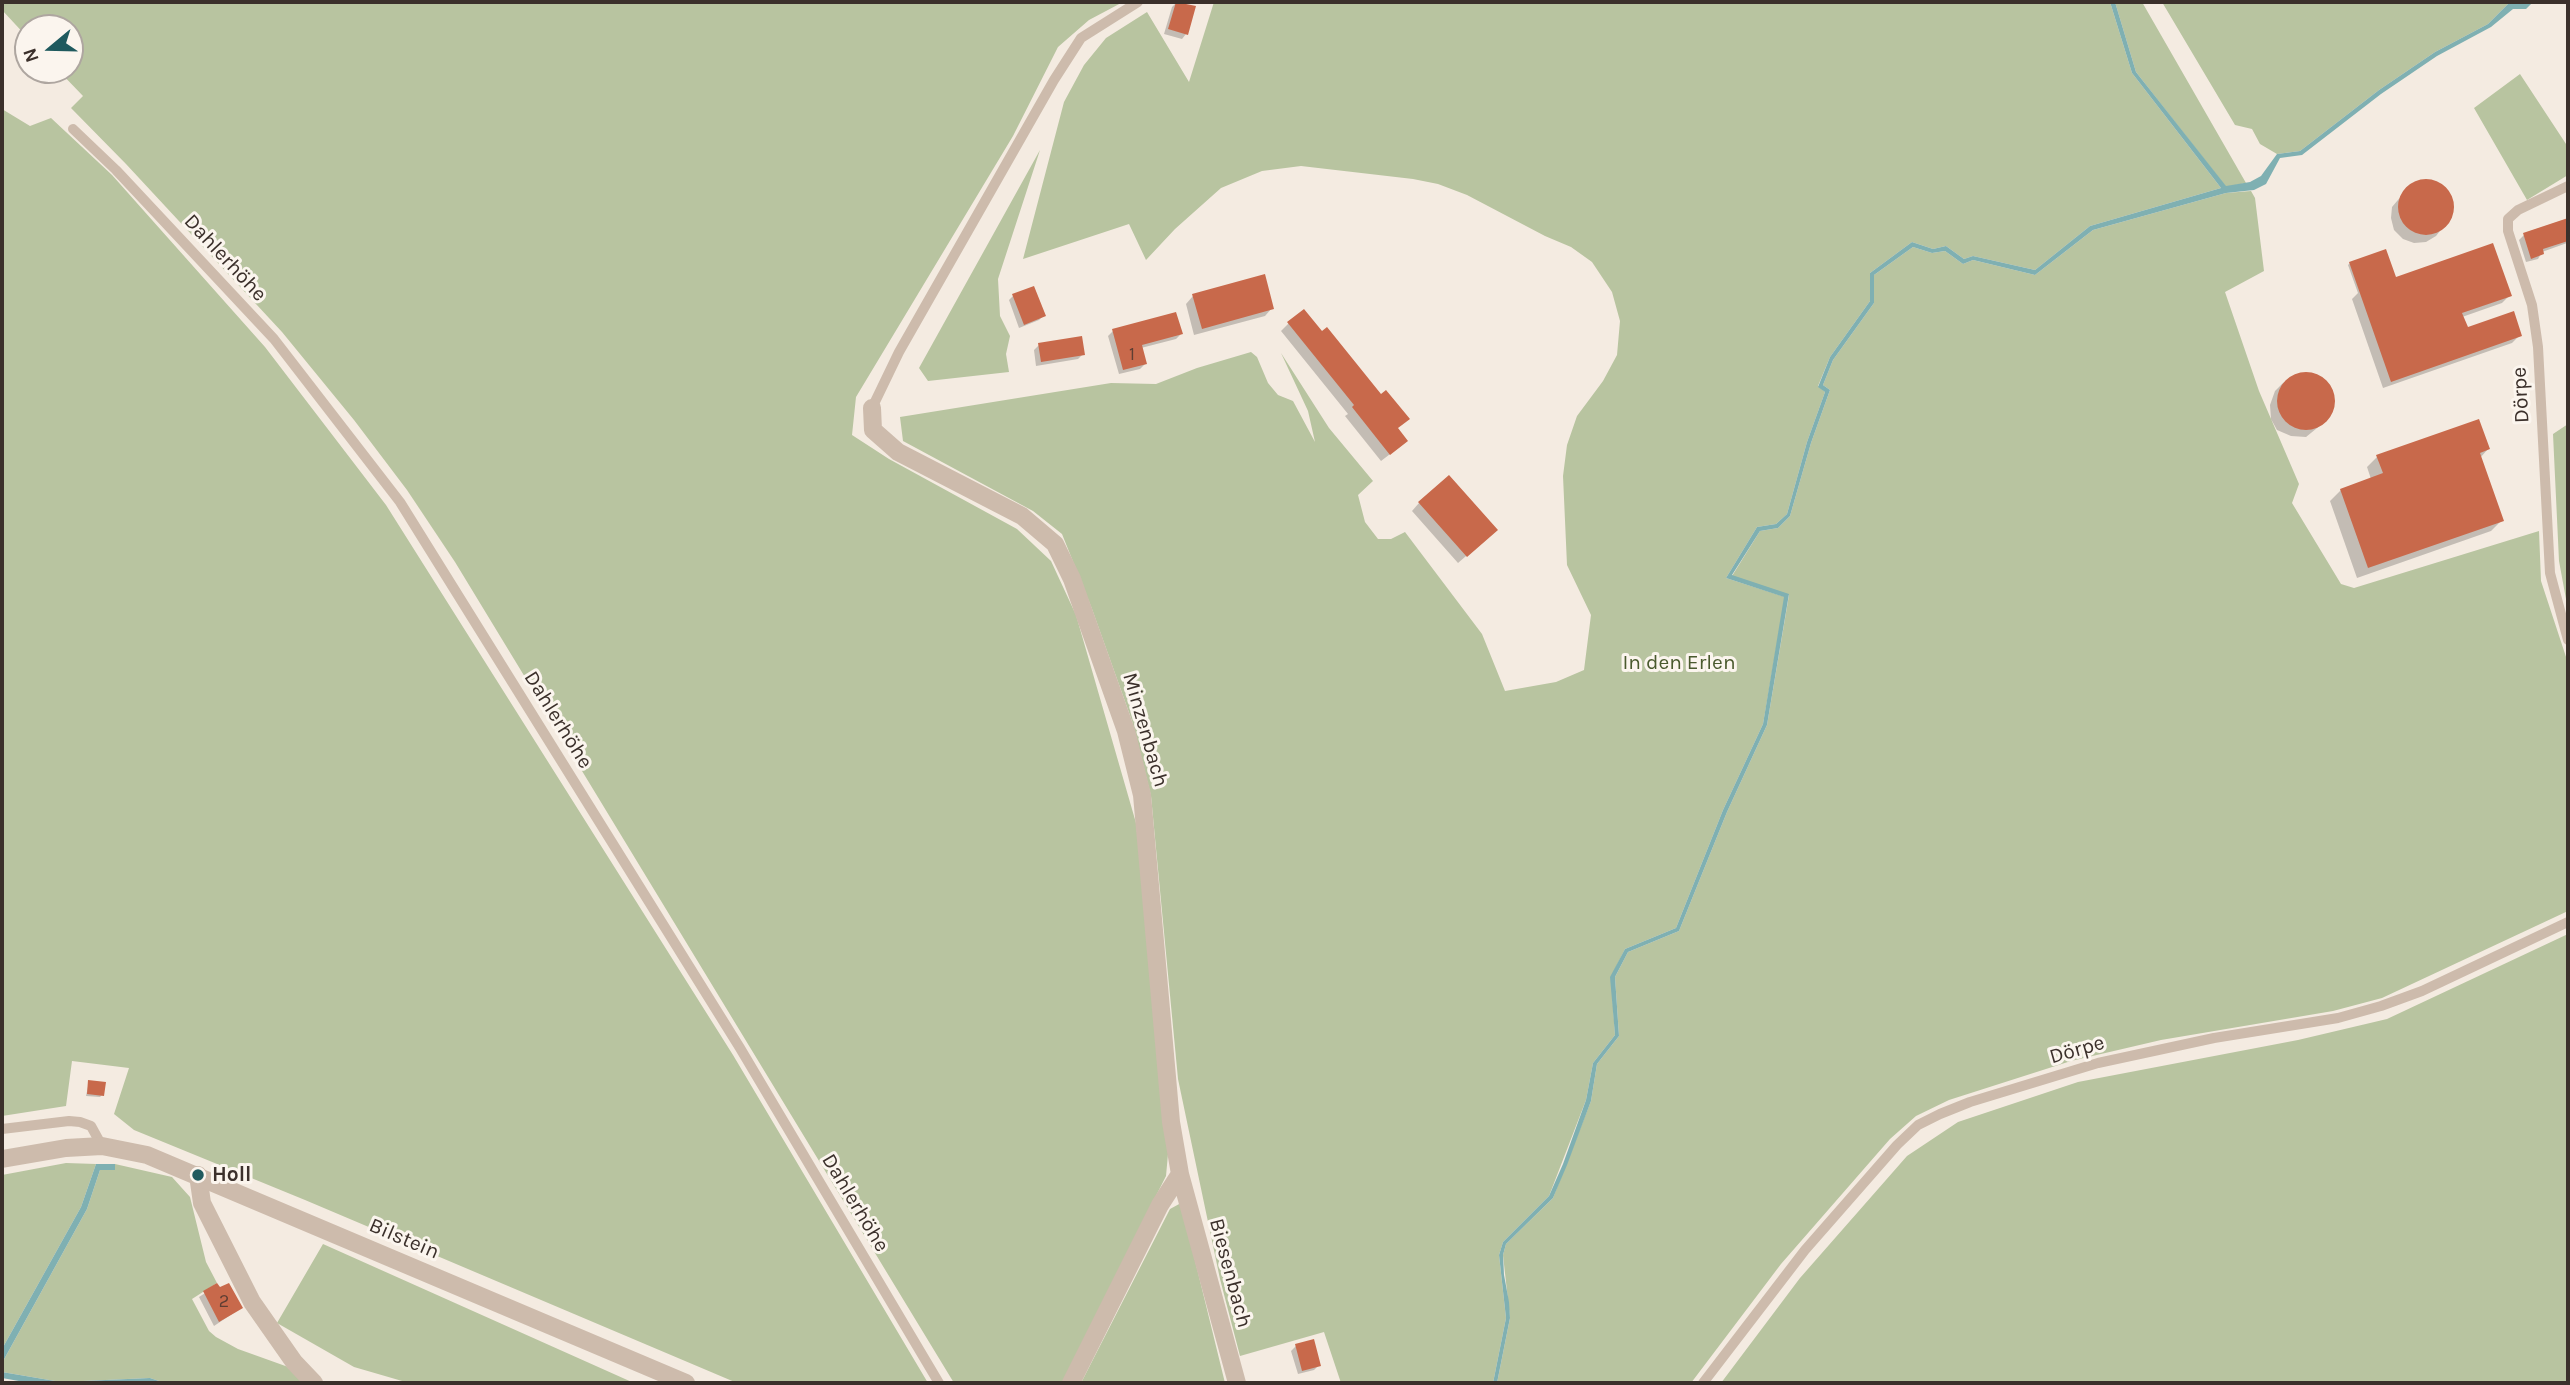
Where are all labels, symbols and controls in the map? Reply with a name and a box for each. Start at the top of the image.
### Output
north arrow [14,14,84,84]
text: N [18,45,44,65]
street label: Dahlerhöhe [178,209,272,307]
house number: 1 [1129,344,1135,366]
street label: Dörpe [2507,366,2535,424]
park label: In den Erlen [1622,650,1736,676]
street label: Dahlerhöhe [518,667,598,773]
street label: Minzenbach [1117,670,1173,790]
street label: Dörpe [2047,1030,2107,1070]
street label: Dahlerhöhe [816,1149,894,1257]
place label: Holl [212,1162,251,1188]
marker: Holl [190,1167,206,1183]
street label: Bilstein [365,1213,443,1265]
street label: Biesenbach [1203,1216,1257,1330]
house number: 2 [219,1291,229,1313]

